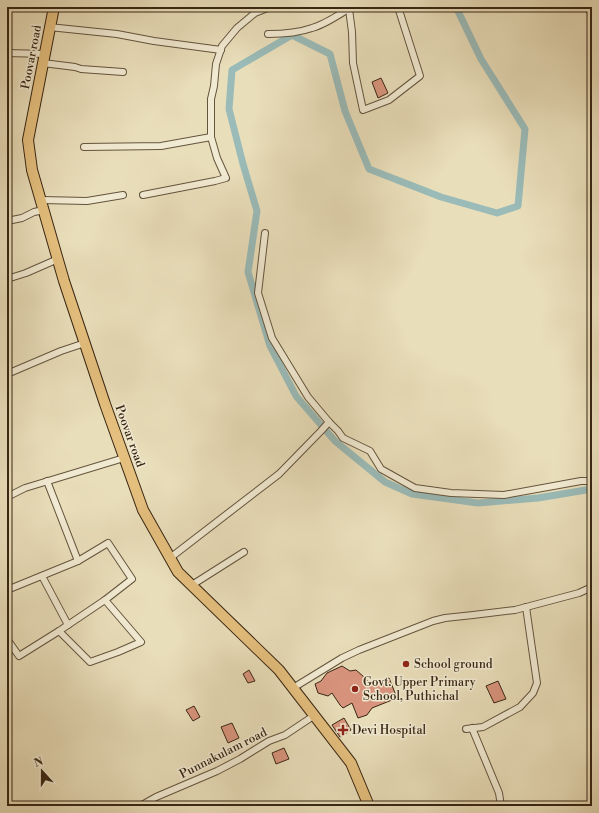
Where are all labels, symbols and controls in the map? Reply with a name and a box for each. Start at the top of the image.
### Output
street label: Poovar road [18,24,45,90]
street label: Poovar road [111,403,148,469]
place label: School ground [414,657,493,672]
marker: School ground [401,659,411,669]
place label: Govt. Upper Primary School, Puthichal [363,675,476,704]
marker: Govt. Upper Primary School, Puthichal [350,684,360,694]
place label: Devi Hospital [352,723,427,738]
marker: Devi Hospital [337,724,349,736]
street label: Punnakulam road [177,725,270,782]
north arrow [22,751,62,791]
text: N [32,754,46,771]

